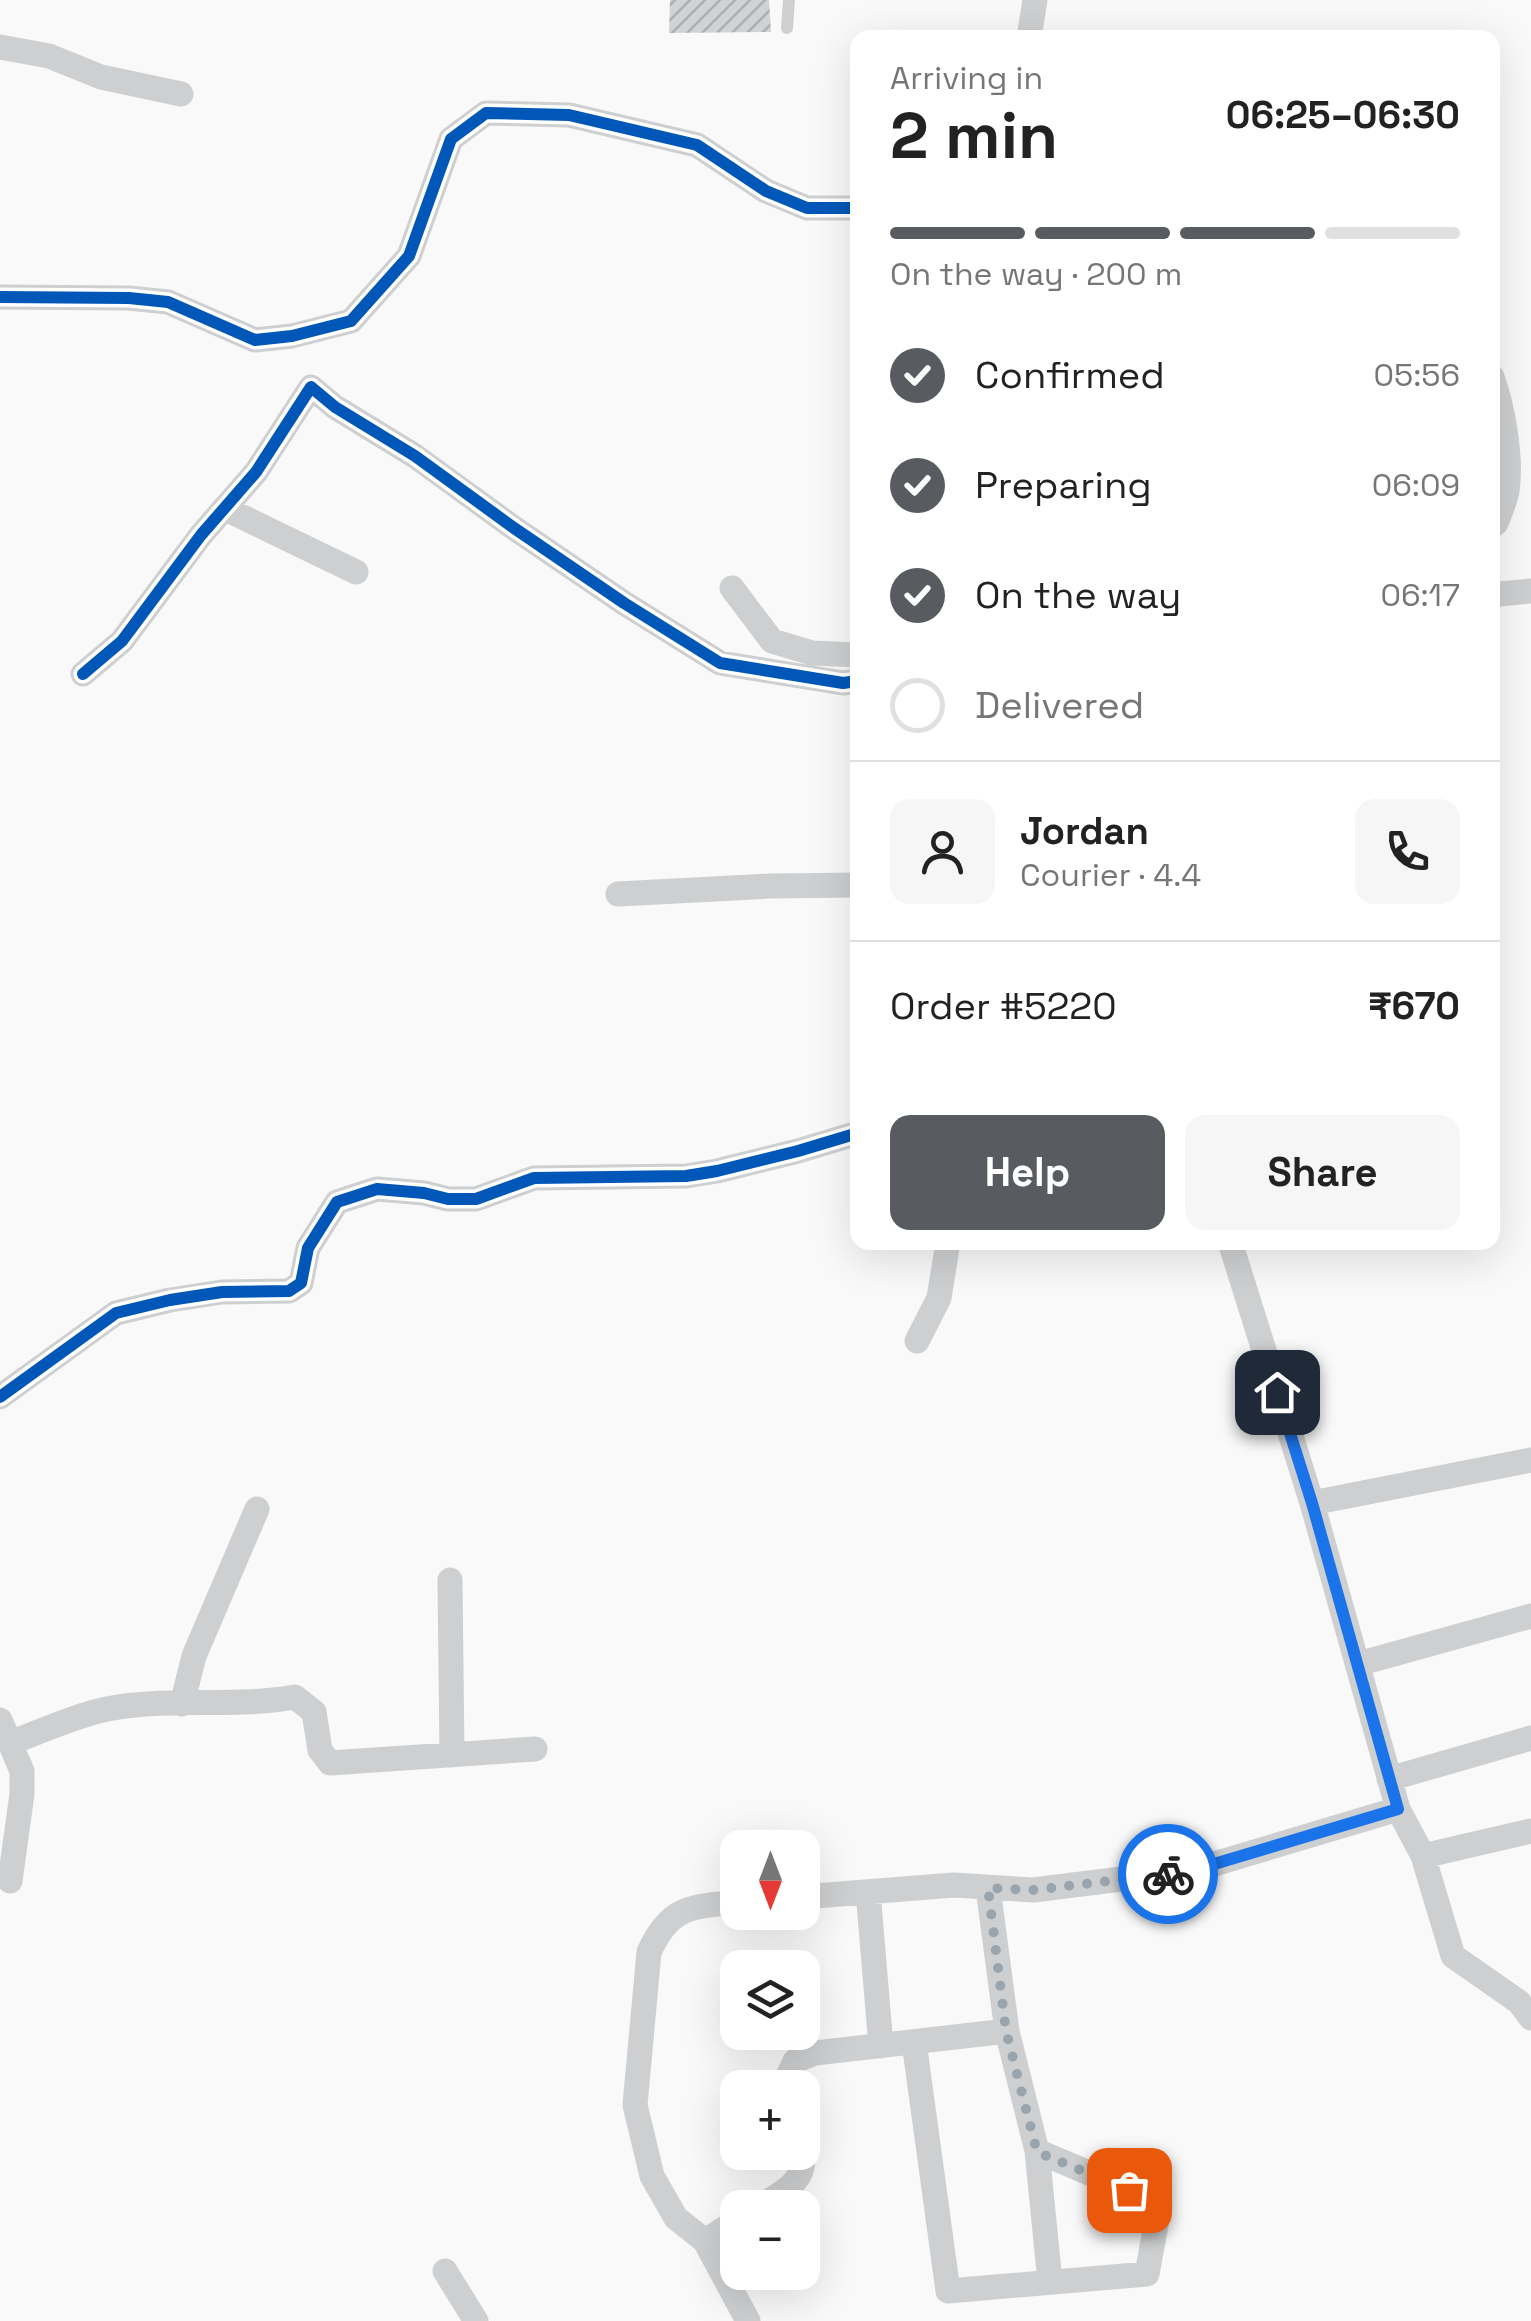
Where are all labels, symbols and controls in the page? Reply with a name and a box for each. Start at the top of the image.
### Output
text: Arriving in [890,58,1043,98]
text: 06:25–06:30 [1226,91,1460,139]
text: 2 min [890,94,1058,177]
text: On the way · 200 m [890,254,1182,294]
icon: check [890,348,945,403]
text: Confirmed [975,351,1165,399]
text: 05:56 [1373,355,1460,395]
icon: check [890,458,945,513]
text: Preparing [975,461,1152,509]
text: 06:09 [1372,465,1460,505]
icon: check [890,568,945,623]
text: On the way [975,571,1181,619]
text: 06:17 [1380,575,1460,615]
text: Delivered [975,681,1144,729]
button: person [890,799,995,904]
button: phone [1355,799,1460,904]
text: Jordan [1020,807,1149,855]
text: Courier · 4.4 [1020,855,1201,895]
text: Order #5220 [890,982,1117,1030]
text: ₹670 [1368,982,1460,1030]
button: Help [890,1115,1165,1230]
button: Share [1185,1115,1460,1230]
pin [1235,1350,1320,1435]
icon: home [1250,1365,1305,1420]
courier [1118,1824,1218,1924]
north arrow [720,1830,820,1930]
map controls [720,1830,820,2290]
icon: bike [1141,1847,1196,1902]
button: layers [720,1950,820,2050]
button: + [720,2070,820,2170]
pin [1087,2148,1172,2233]
icon: bag [1102,2163,1157,2218]
button: − [720,2190,820,2290]

